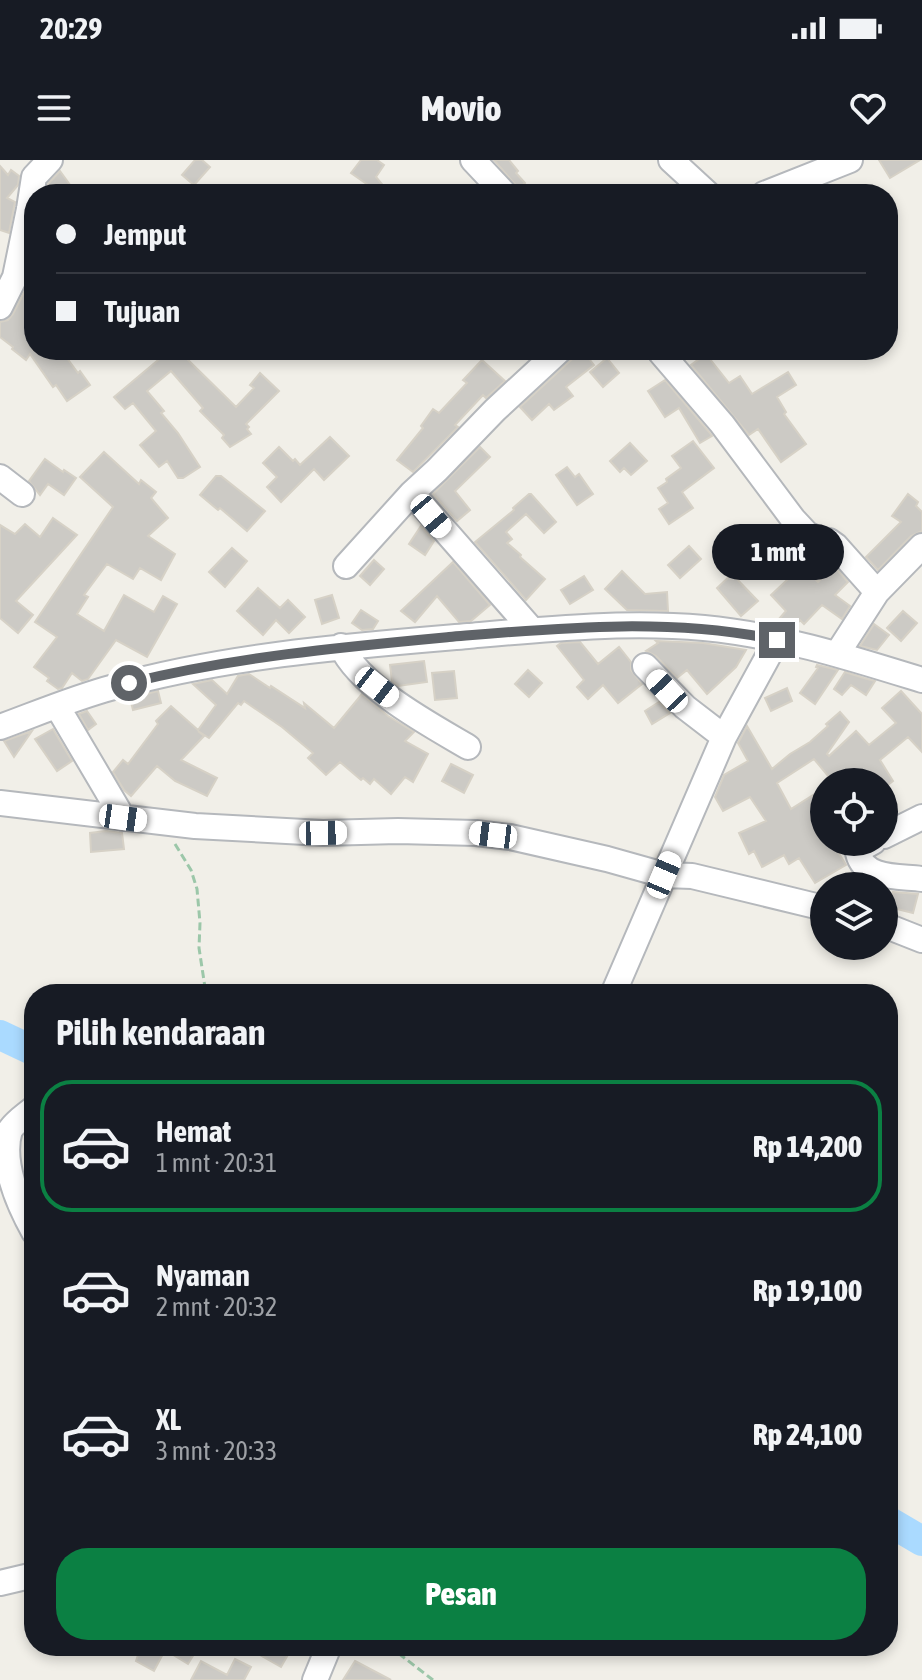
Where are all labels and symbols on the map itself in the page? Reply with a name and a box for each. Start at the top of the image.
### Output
car [406,490,456,542]
callout: 1 mnt [711,524,843,580]
route end [759,622,795,658]
car [351,663,403,711]
route start [111,665,147,701]
car [642,665,692,717]
car [98,803,148,833]
car [468,820,518,850]
car [299,821,347,845]
car [644,848,684,902]

